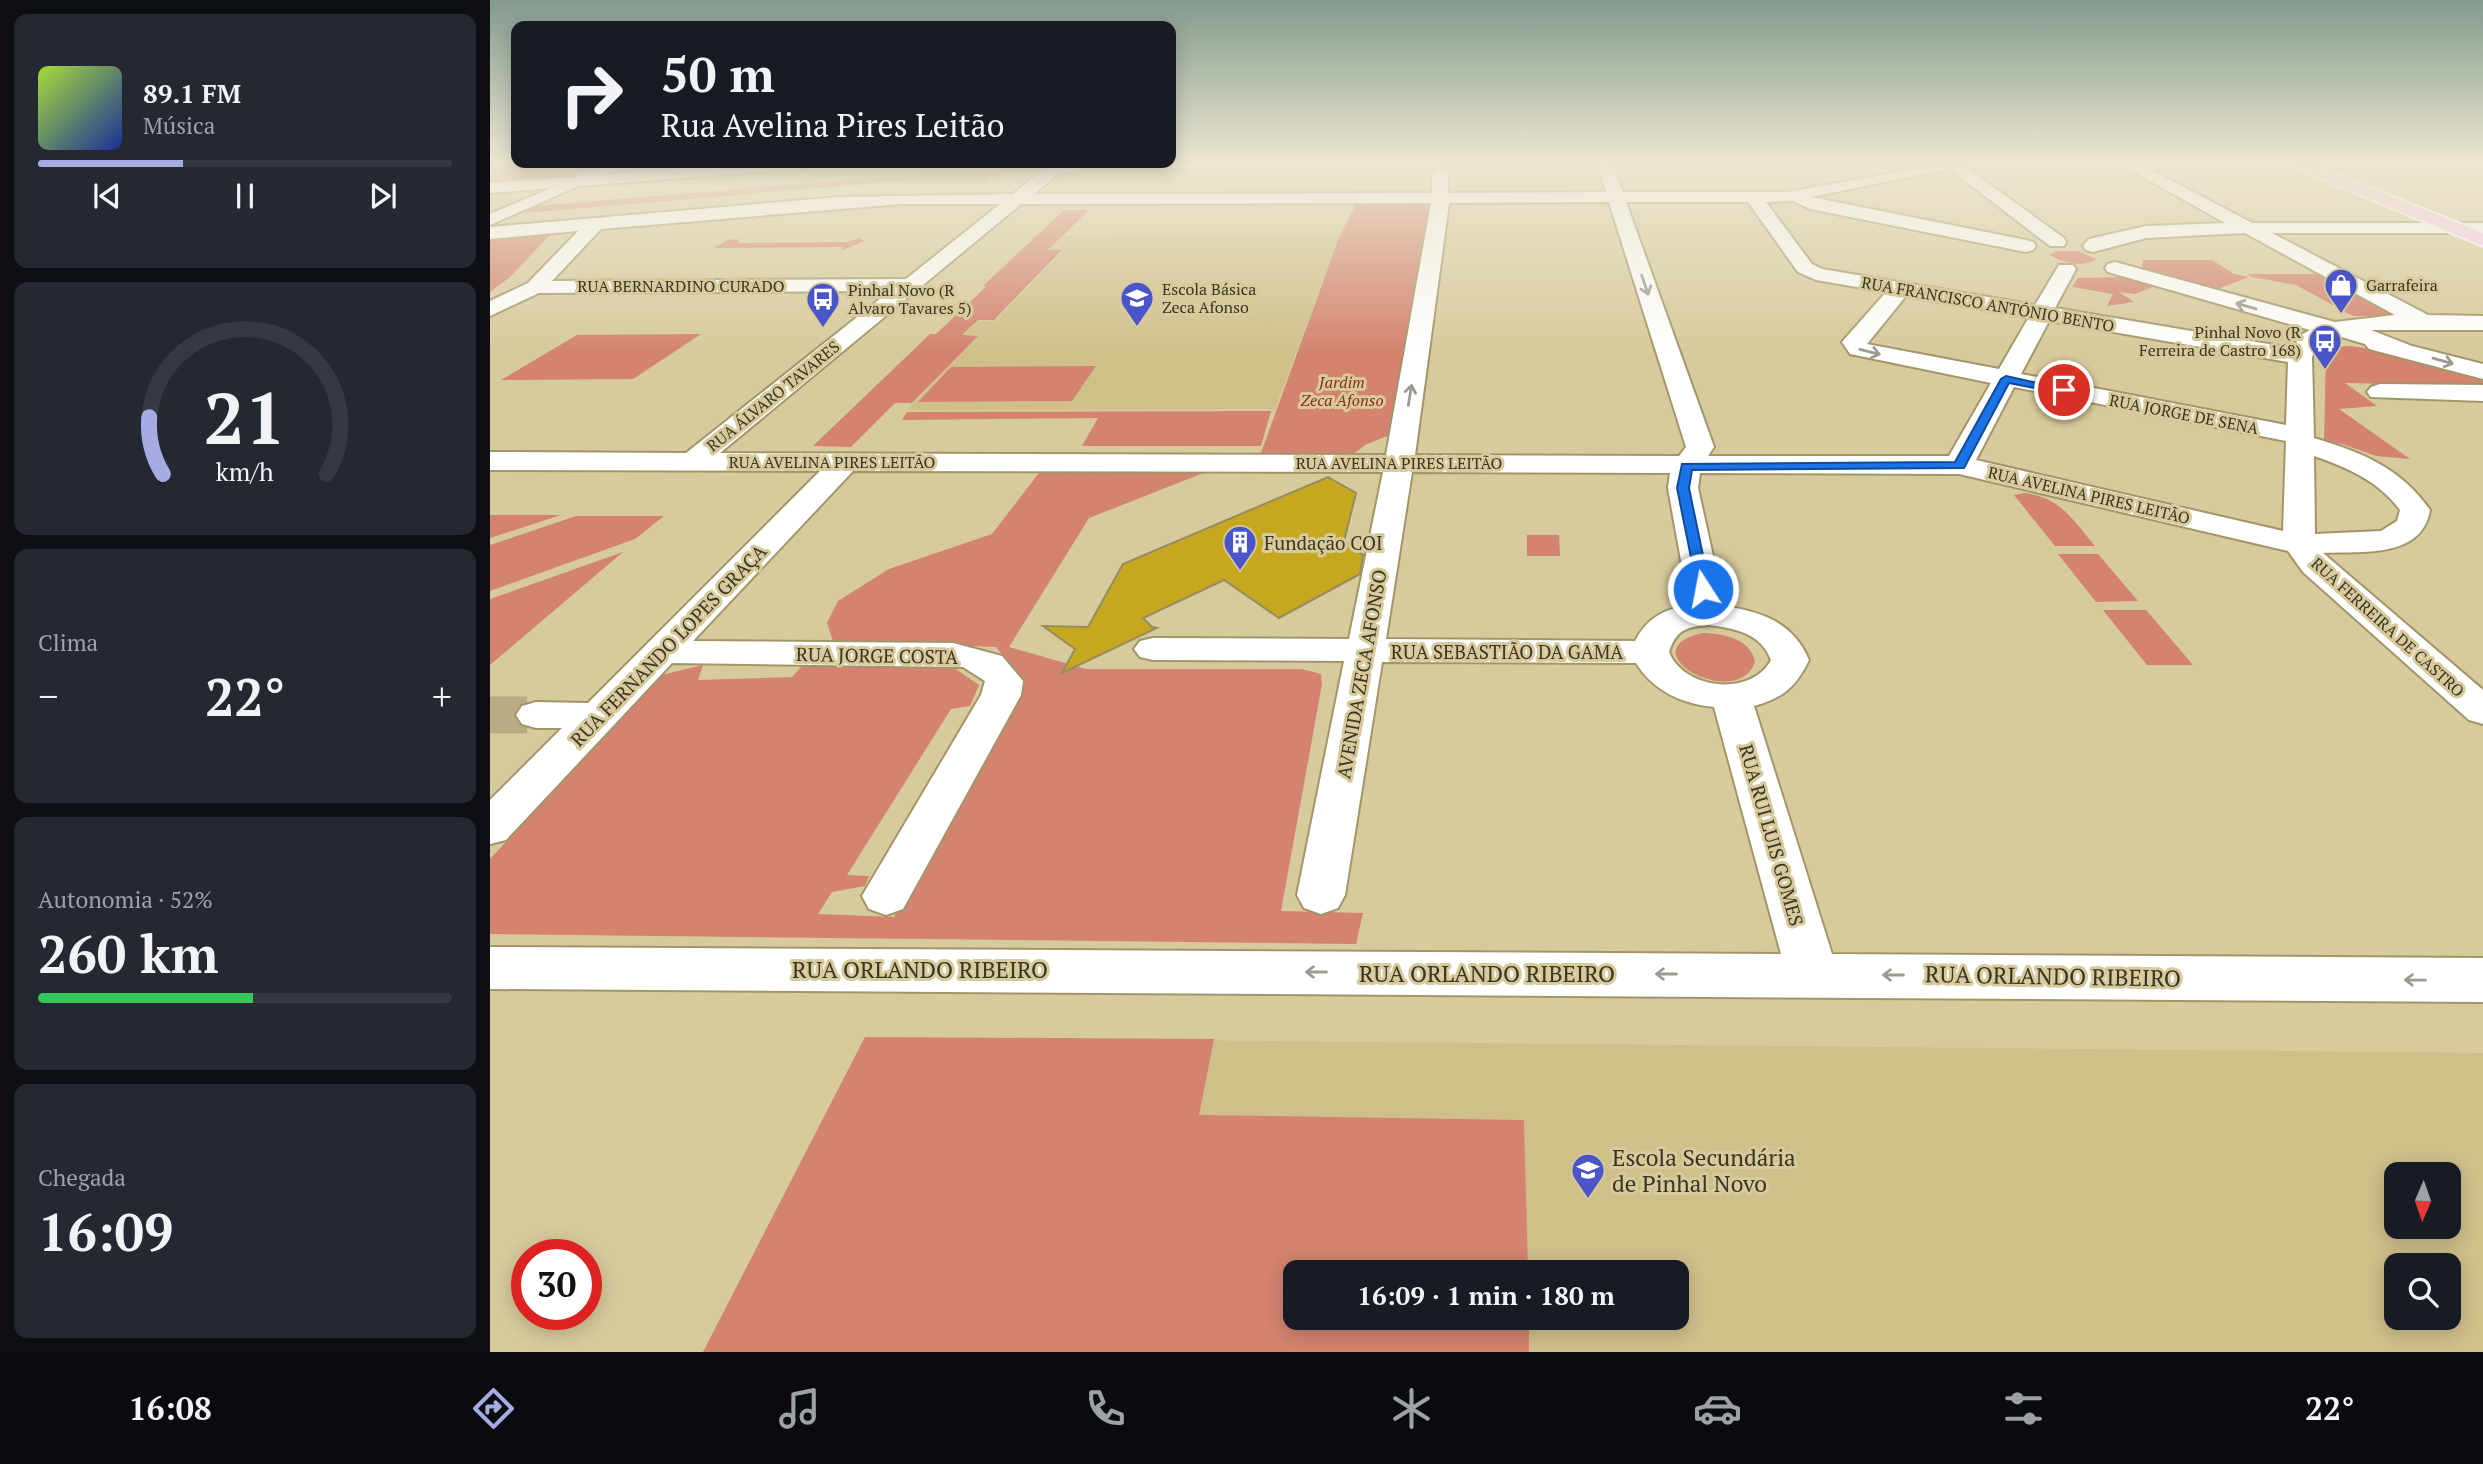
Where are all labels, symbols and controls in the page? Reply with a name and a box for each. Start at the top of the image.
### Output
text: 50 m [661,41,775,106]
icon: right [546,49,637,140]
text: 89.1 FM [143,76,241,110]
text: Rua Avelina Pires Leitão [661,104,1004,146]
text: Música [143,110,215,141]
icon: previous [88,177,126,215]
icon: pause [226,177,264,215]
icon: next [364,177,402,215]
shop icon: Garrafeira [2322,266,2360,315]
street label: RUA FRANCISCO ANTÓNIO BENTO [1860,271,2116,337]
one-way arrow [1640,274,1652,296]
place label: Garrafeira [2366,274,2438,296]
street label: RUA BERNARDINO CURADO [577,275,785,297]
place label: Escola Básica Zeca Afonso [1162,278,1256,318]
place label: Pinhal Novo (R Alvaro Tavares 5) [848,279,972,319]
school or university icon: Escola Básica Zeca Afonso [1118,279,1156,328]
bus stop icon: Pinhal Novo (R Alvaro Tavares 5) [804,280,842,329]
one-way arrow [2235,298,2257,311]
place label: Pinhal Novo (R Ferreira de Castro 168) [2139,321,2302,361]
bus stop icon: Pinhal Novo (R Ferreira de Castro 168) [2306,322,2344,371]
street label: RUA ÁLVARO TAVARES [702,335,844,457]
one-way arrow [1858,346,1881,359]
one-way arrow [2431,355,2454,368]
pin [2034,360,2094,420]
text: 21 [204,369,286,466]
park label: Jardim Zeca Afonso [1300,371,1384,411]
icon: arrive [2045,371,2083,409]
one-way arrow [1404,384,1417,407]
street label: RUA JORGE DE SENA [2107,389,2261,439]
street label: RUA AVELINA PIRES LEITÃO [729,451,935,473]
street label: RUA AVELINA PIRES LEITÃO [1296,452,1502,474]
text: km/h [216,455,274,488]
street label: RUA AVELINA PIRES LEITÃO [1986,461,2192,529]
building icon: Fundação COI [1221,523,1259,572]
place label: Fundação COI [1264,530,1383,555]
street label: RUA FERNANDO LOPES GRAÇA [565,539,771,751]
position arrow [1666,552,1740,626]
street label: RUA FERREIRA DE CASTRO [2307,552,2469,702]
street label: AVENIDA ZECA AFONSO [1330,567,1392,781]
text: Clima [38,627,98,658]
street label: RUA SEBASTIÃO DA GAMA [1391,639,1623,664]
street label: RUA JORGE COSTA [796,641,958,669]
text: 22° [205,662,285,731]
text: − [38,671,58,721]
text: + [432,671,452,721]
street label: RUA RUI LUIS GOMES [1734,741,1810,929]
text: Autonomia · 52% [38,884,213,915]
text: 260 km [38,919,219,988]
street label: RUA ORLANDO RIBEIRO [792,954,1048,985]
street label: RUA ORLANDO RIBEIRO [1359,958,1615,989]
street label: RUA ORLANDO RIBEIRO [1925,958,2181,994]
one-way arrow [1305,966,1328,979]
one-way arrow [1655,967,1678,981]
one-way arrow [1882,968,1905,982]
one-way arrow [2404,973,2427,987]
place label: Escola Secundária de Pinhal Novo [1612,1142,1796,1199]
school or university icon: Escola Secundária de Pinhal Novo [1569,1151,1607,1200]
text: Chegada [38,1162,126,1193]
north arrow [2384,1162,2460,1239]
map controls [2384,1162,2461,1330]
text: 16:09 [38,1197,173,1266]
speed limit sign: 30 [511,1239,602,1330]
button: search [2384,1253,2461,1330]
text: 16:09 · 1 min · 180 m [1357,1278,1615,1312]
icon: directions [469,1384,518,1433]
icon: music [775,1384,824,1433]
icon: phone [1081,1384,1130,1433]
icon: climate [1387,1384,1436,1433]
icon: car [1693,1384,1742,1433]
icon: filters [1999,1384,2048,1433]
text: 16:08 [129,1387,212,1429]
text: 22° [2305,1387,2354,1429]

